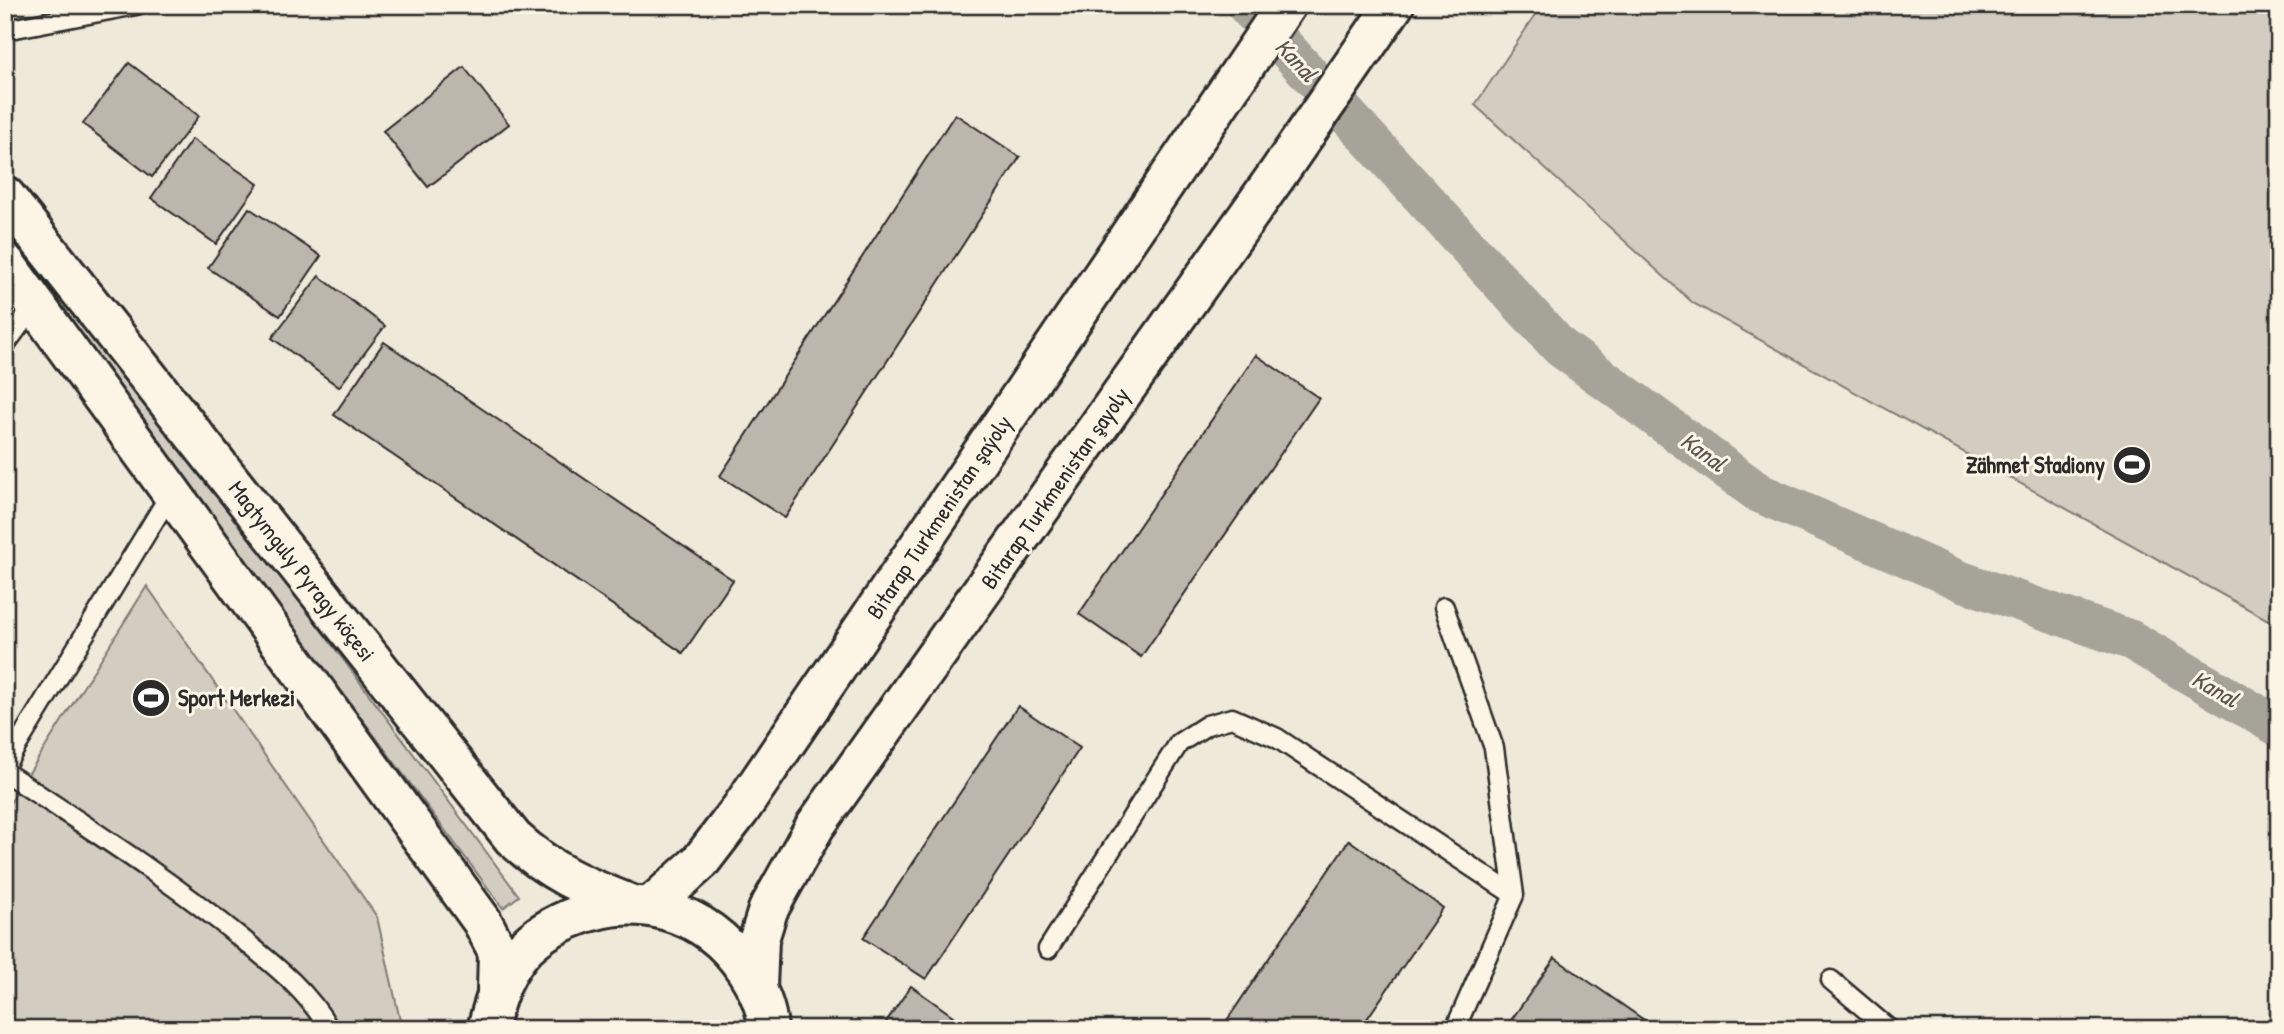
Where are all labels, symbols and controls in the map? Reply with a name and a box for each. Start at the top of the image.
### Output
water label: Kanal [1268,31,1326,89]
street label: Bitarap Turkmenistan şayoly [973,380,1136,595]
street label: Bitarap Turkmenistan şaýoly [859,408,1019,625]
water label: Kanal [1675,424,1734,479]
sports icon: Zähmet Stadiony [2111,444,2153,486]
place label: Zähmet Stadiony [1966,449,2105,481]
street label: Magtymguly Pyragy köçesi [222,474,383,668]
water label: Kanal [2186,662,2246,715]
sports icon: Sport Merkezi [130,677,172,719]
place label: Sport Merkezi [178,682,295,714]

